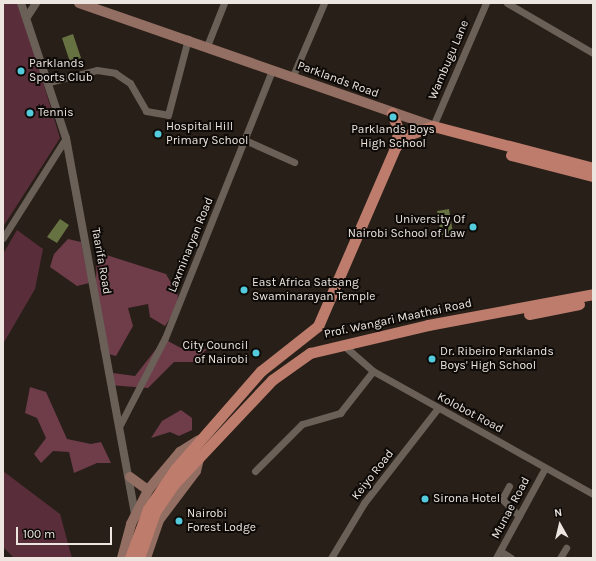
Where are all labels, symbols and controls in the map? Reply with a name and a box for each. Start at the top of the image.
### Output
street label: Wambugu Lane [426,18,472,102]
place label: Parklands Sports Club [29,57,93,85]
street label: Parklands Road [295,59,381,101]
marker: Parklands Sports Club [16,66,26,76]
place label: Tennis [38,106,74,120]
marker: Tennis [25,108,35,118]
marker: Parklands Boys High School [388,112,398,122]
place label: Hospital Hill Primary School [166,120,248,148]
place label: Parklands Boys High School [351,123,435,151]
marker: Hospital Hill Primary School [153,129,163,139]
street label: Laxminaryan Road [165,195,217,295]
place label: University Of Nairobi School of Law [348,213,465,241]
marker: University Of Nairobi School of Law [468,222,478,232]
street label: Taarifa Road [88,227,114,295]
place label: East Africa Satsang Swaminarayan Temple [252,276,375,304]
marker: East Africa Satsang Swaminarayan Temple [239,285,249,295]
street label: Prof. Wangari Maathai Road [323,296,473,342]
place label: City Council of Nairobi [183,339,248,367]
place label: Dr. Ribeiro Parklands Boys' High School [440,345,554,373]
marker: City Council of Nairobi [251,348,261,358]
marker: Dr. Ribeiro Parklands Boys' High School [427,354,437,364]
street label: Kolobot Road [435,390,505,436]
street label: Keiyo Road [349,447,397,503]
street label: Munae Road [489,475,533,541]
place label: Sirona Hotel [433,492,500,506]
marker: Sirona Hotel [420,494,430,504]
north arrow [540,505,580,545]
text: N [553,506,563,520]
place label: Nairobi Forest Lodge [187,507,256,535]
marker: Nairobi Forest Lodge [174,516,184,526]
scale bar [18,519,114,545]
text: 100 m [23,527,55,541]

